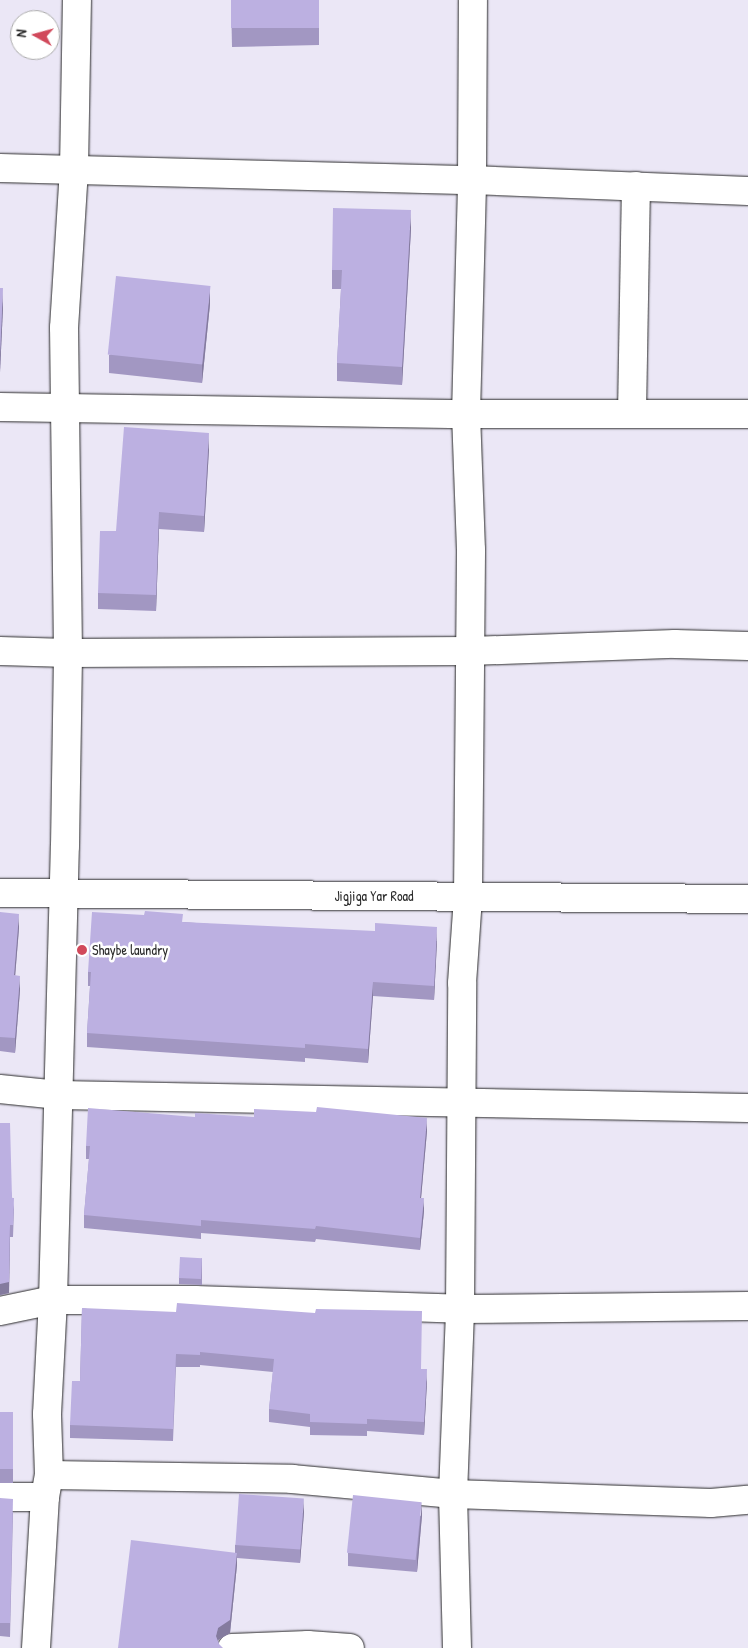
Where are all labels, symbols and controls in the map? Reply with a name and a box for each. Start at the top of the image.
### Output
north arrow [10,10,60,60]
text: N [11,28,30,38]
street label: Jigjiga Yar Road [334,888,414,904]
place label: Shaybe laundry [92,942,168,958]
marker: Shaybe laundry [76,944,88,956]

